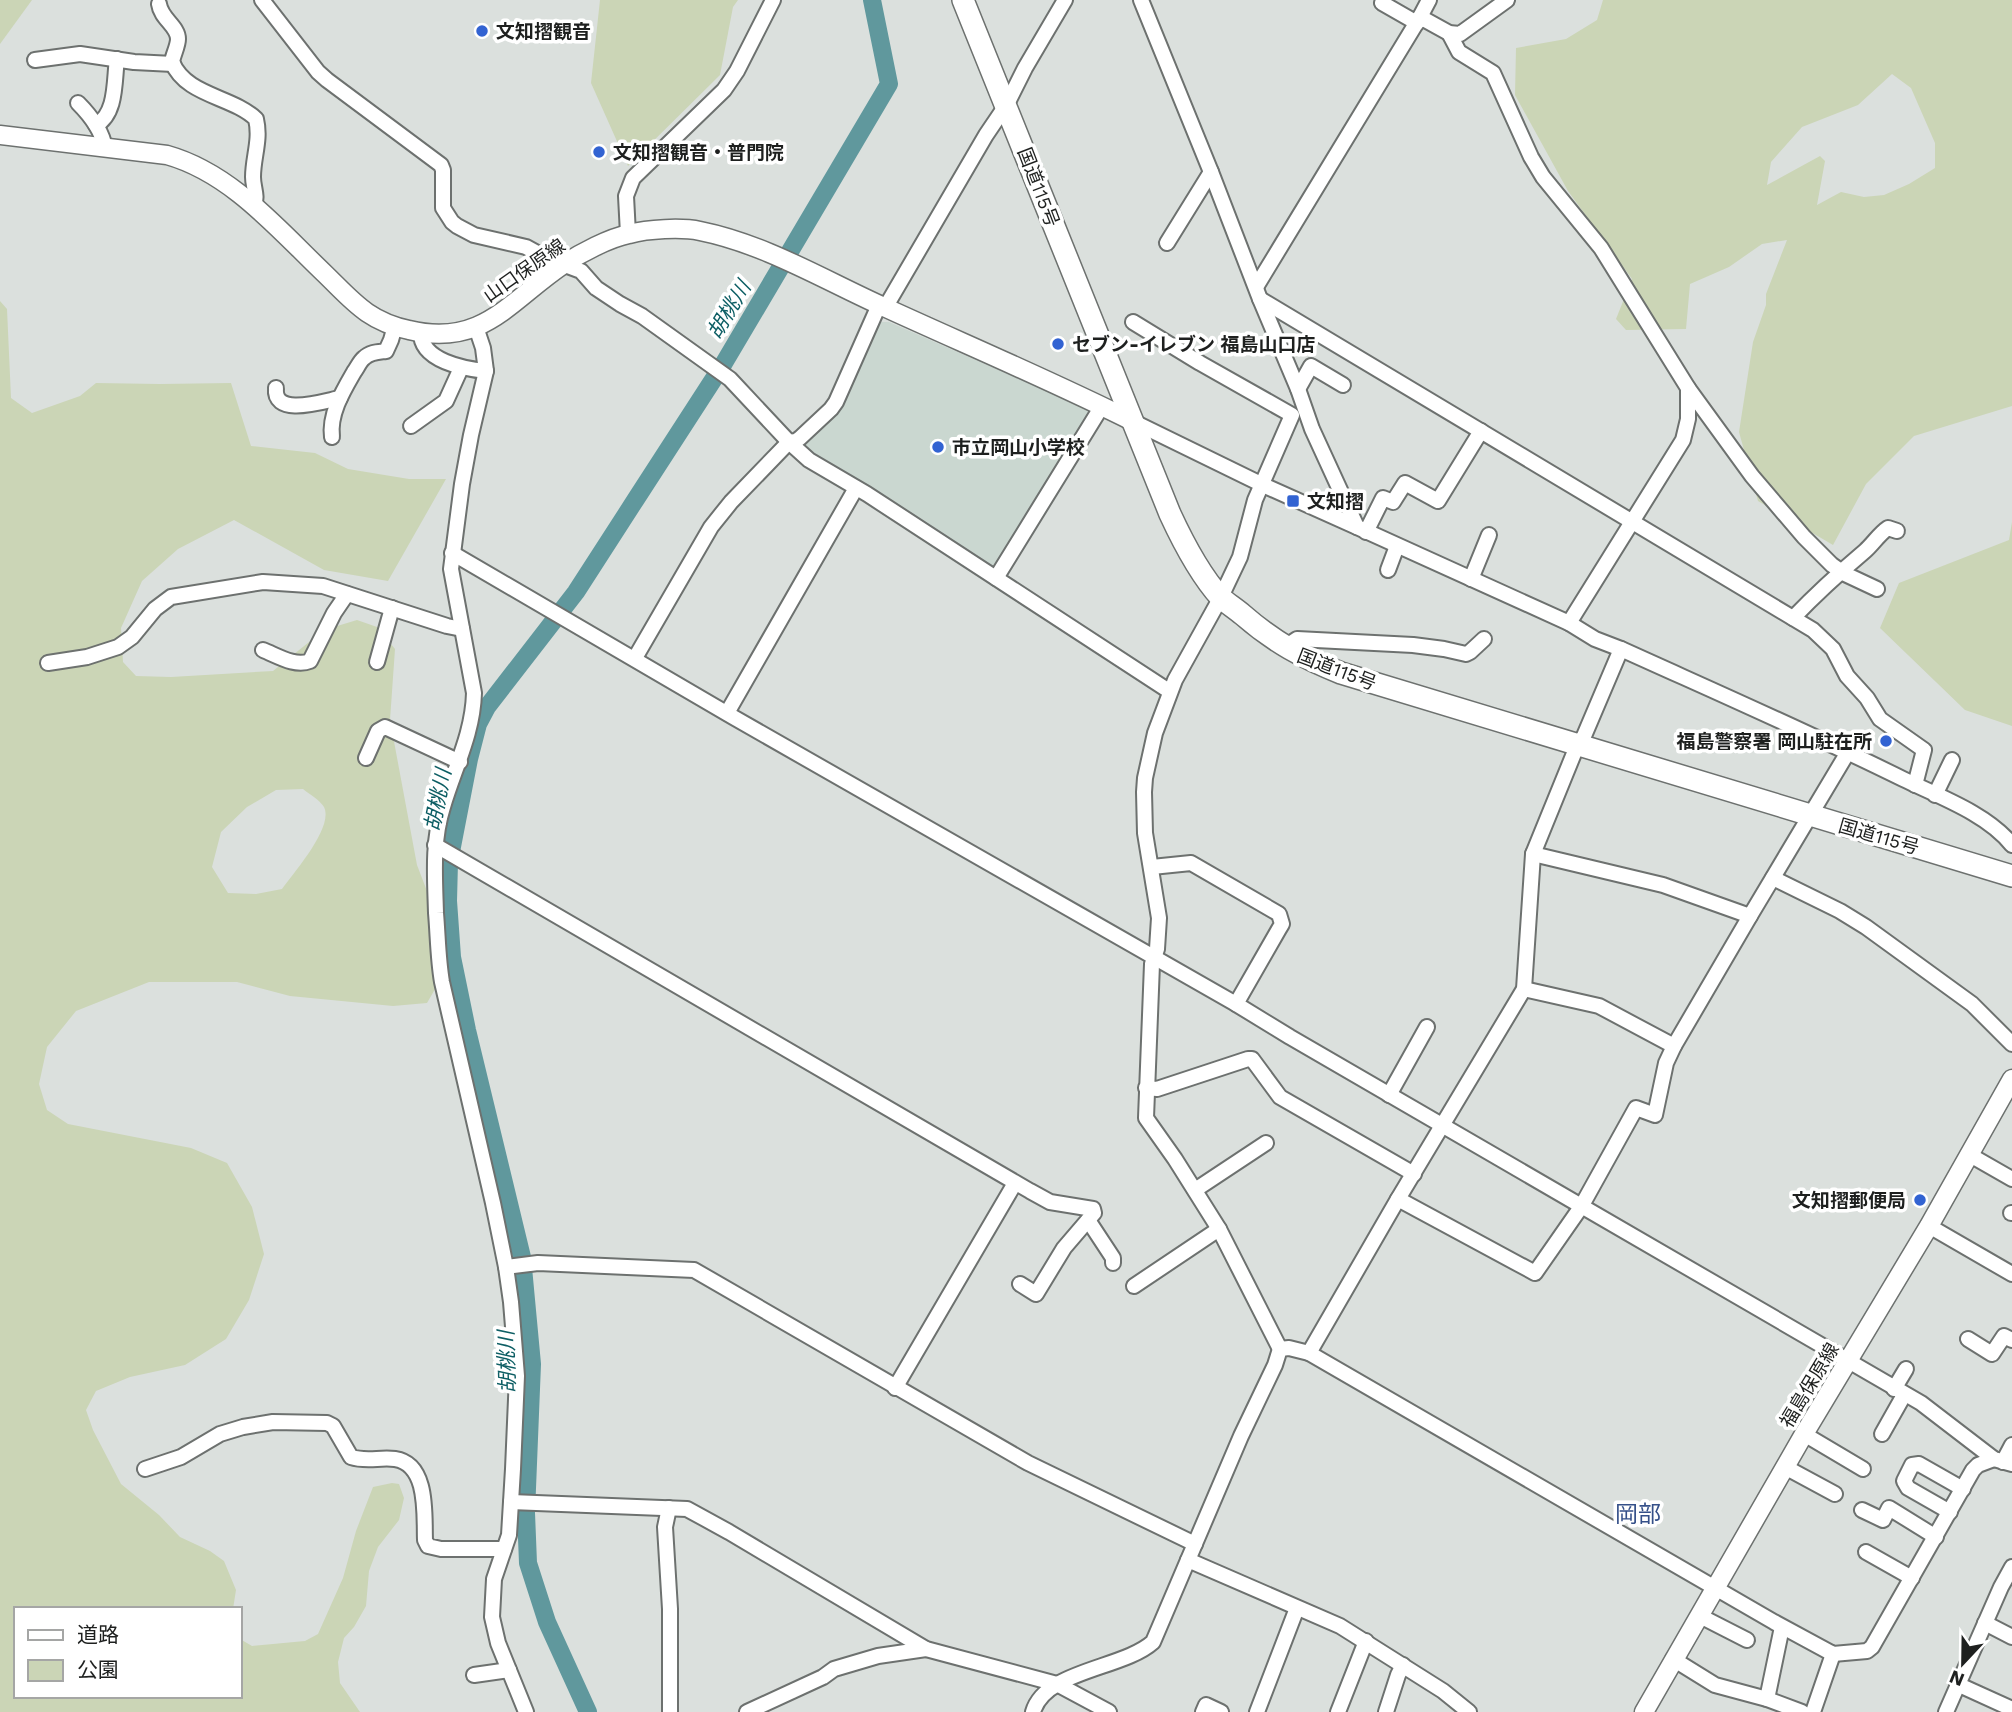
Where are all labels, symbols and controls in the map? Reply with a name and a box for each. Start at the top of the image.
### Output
place label: 文知摺観音 [496,20,591,43]
marker: 文知摺観音 [474,23,490,39]
place label: 文知摺観音・普門院 [613,141,784,164]
marker: 文知摺観音・普門院 [591,144,607,160]
street label: 国道115号 [1013,144,1064,230]
street label: 山口保原線 [479,234,570,307]
water label: 胡桃川 [702,275,757,343]
place label: セブン-イレブン 福島山口店 [1072,333,1315,356]
marker: セブン-イレブン 福島山口店 [1050,336,1066,352]
place label: 市立岡山小学校 [952,436,1085,459]
marker: 市立岡山小学校 [930,439,946,455]
place label: 文知摺 [1307,490,1364,513]
marker: 文知摺 [1285,493,1301,509]
street label: 国道115号 [1294,644,1380,695]
place label: 福島警察署 岡山駐在所 [1677,730,1872,753]
marker: 福島警察署 岡山駐在所 [1878,733,1894,749]
water label: 胡桃川 [419,765,456,833]
street label: 国道115号 [1836,814,1922,859]
place label: 文知摺郵便局 [1792,1189,1906,1212]
marker: 文知摺郵便局 [1912,1192,1928,1208]
water label: 胡桃川 [493,1328,520,1394]
street label: 福島保原線 [1775,1339,1844,1432]
district label: 岡部 [1615,1501,1661,1528]
legend [14,1607,242,1698]
text: 道路 [77,1622,119,1647]
north arrow [1928,1628,1998,1698]
text: 公園 [77,1657,119,1682]
text: N [1946,1665,1968,1692]

